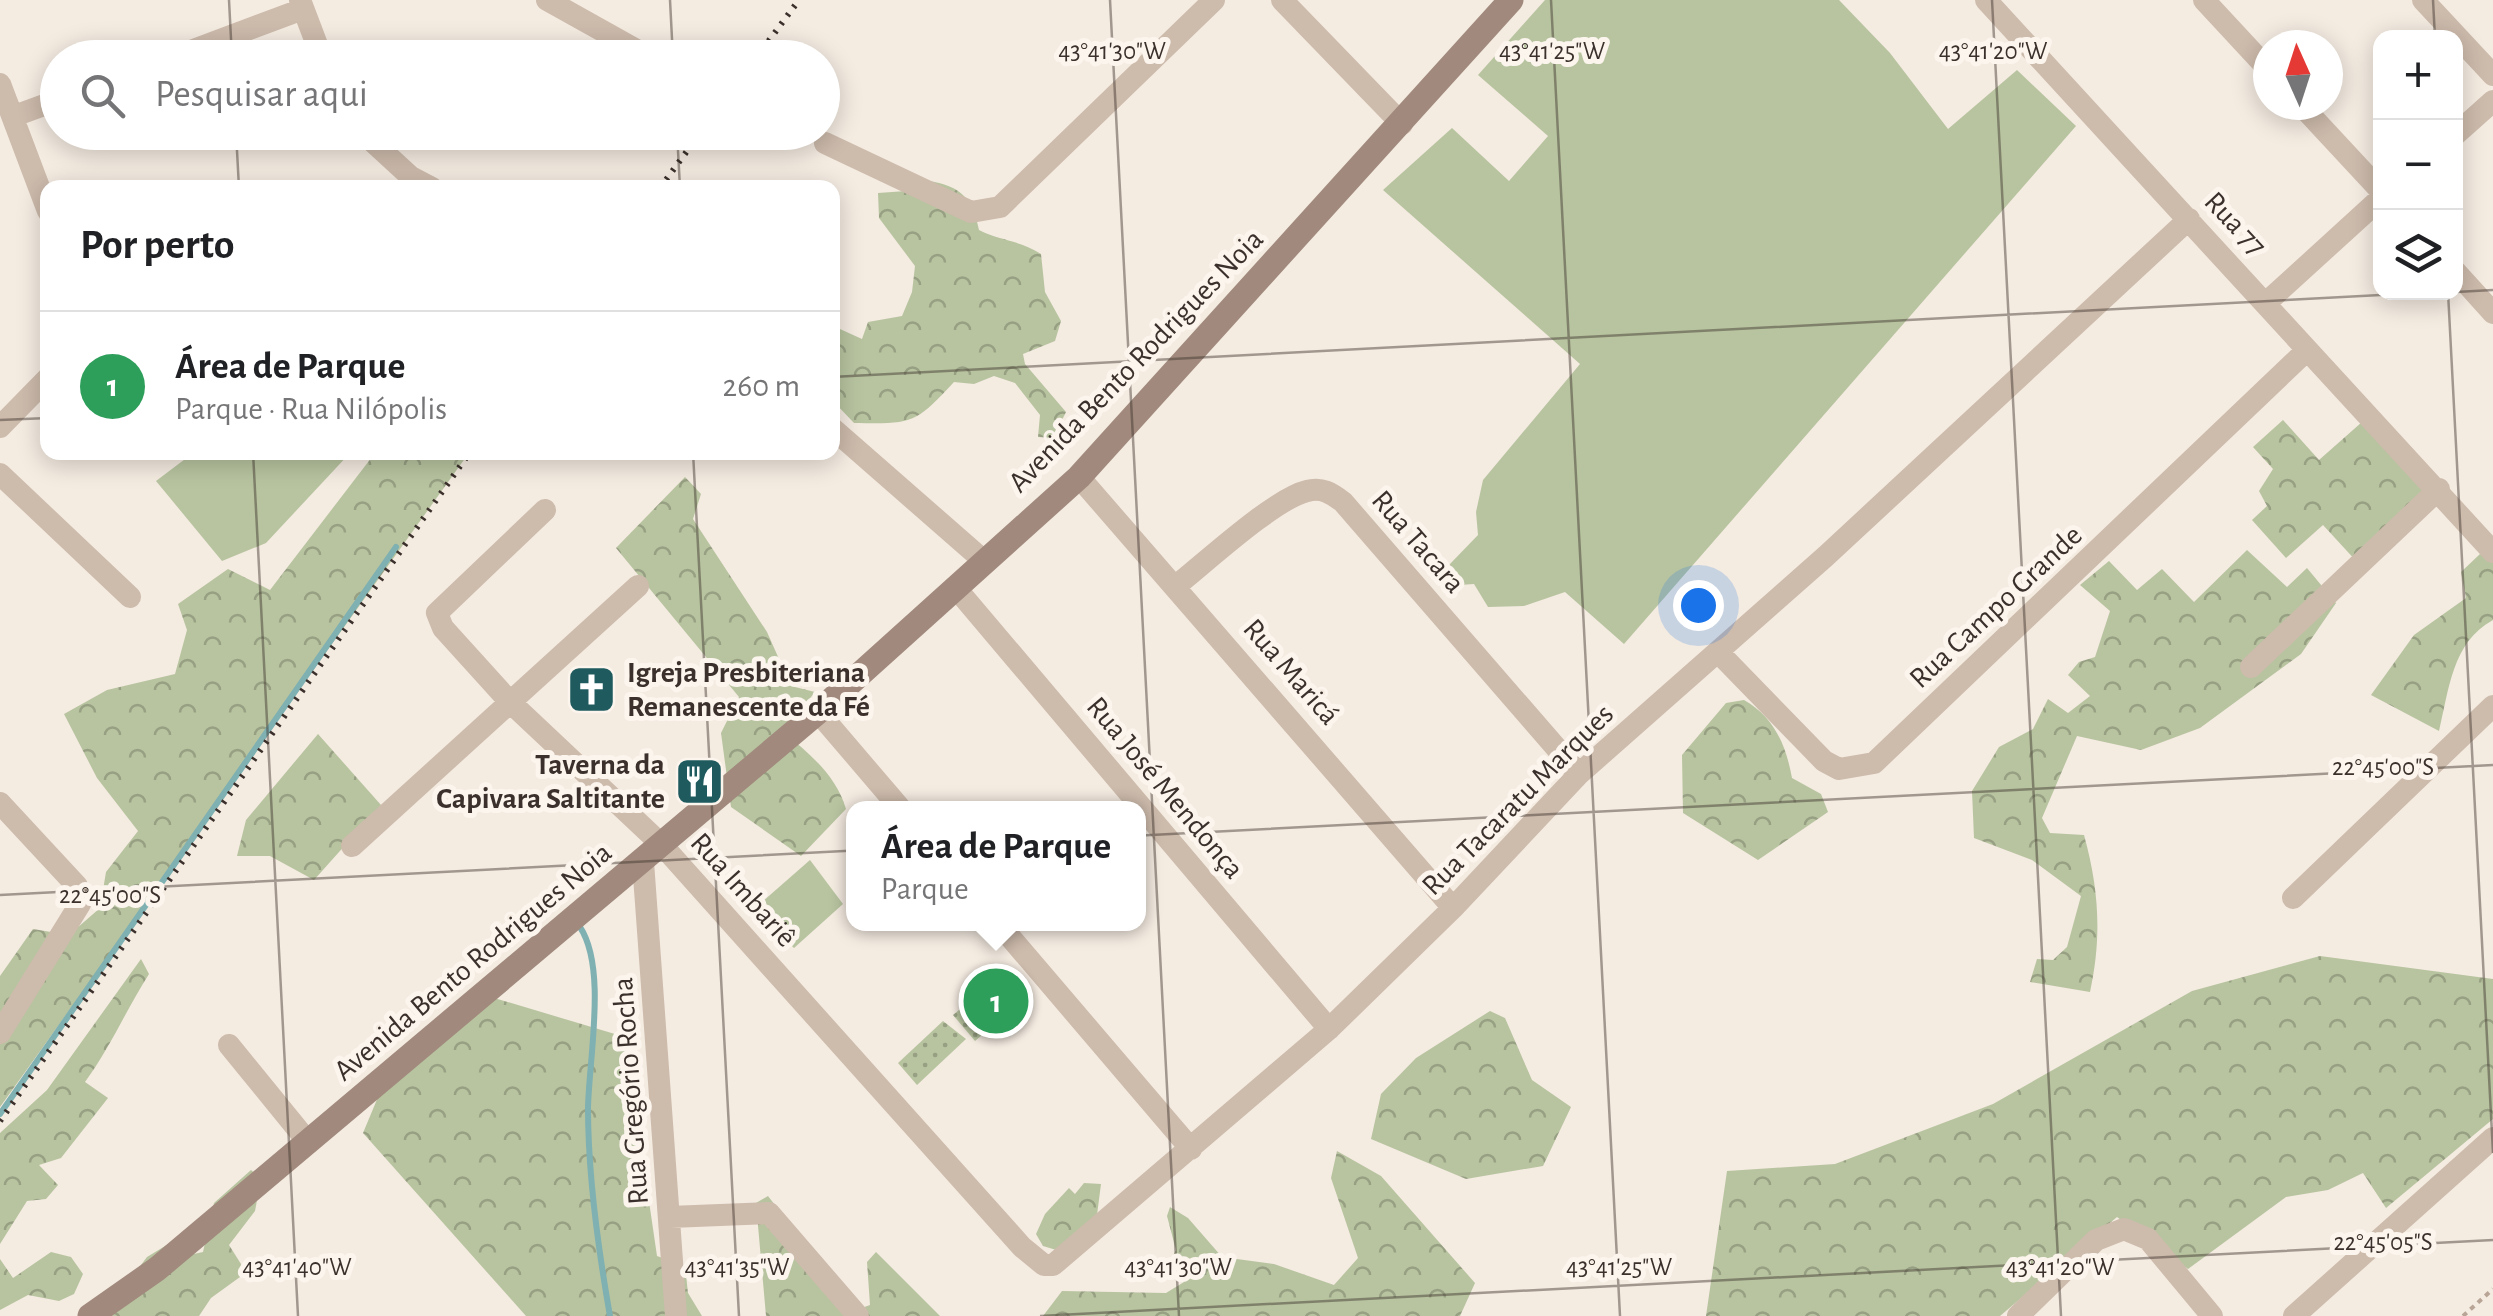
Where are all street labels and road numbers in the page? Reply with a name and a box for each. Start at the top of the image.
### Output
street label: Rua 77 [2198,186,2272,262]
street label: Avenida Bento Rodrigues Noia [1003,224,1269,498]
street label: Rua Tacara [1366,485,1470,599]
street label: Rua Campo Grande [1904,520,2088,694]
street label: Rua Maricá [1237,613,1345,731]
street label: Rua José Mendonça [1081,692,1249,884]
street label: Rua Tacaratu Marques [1417,699,1619,901]
street label: Rua Imbariê [684,827,802,953]
street label: Avenida Bento Rodrigues Noia [328,837,618,1087]
street label: Rua Gregório Rocha [608,976,654,1206]

